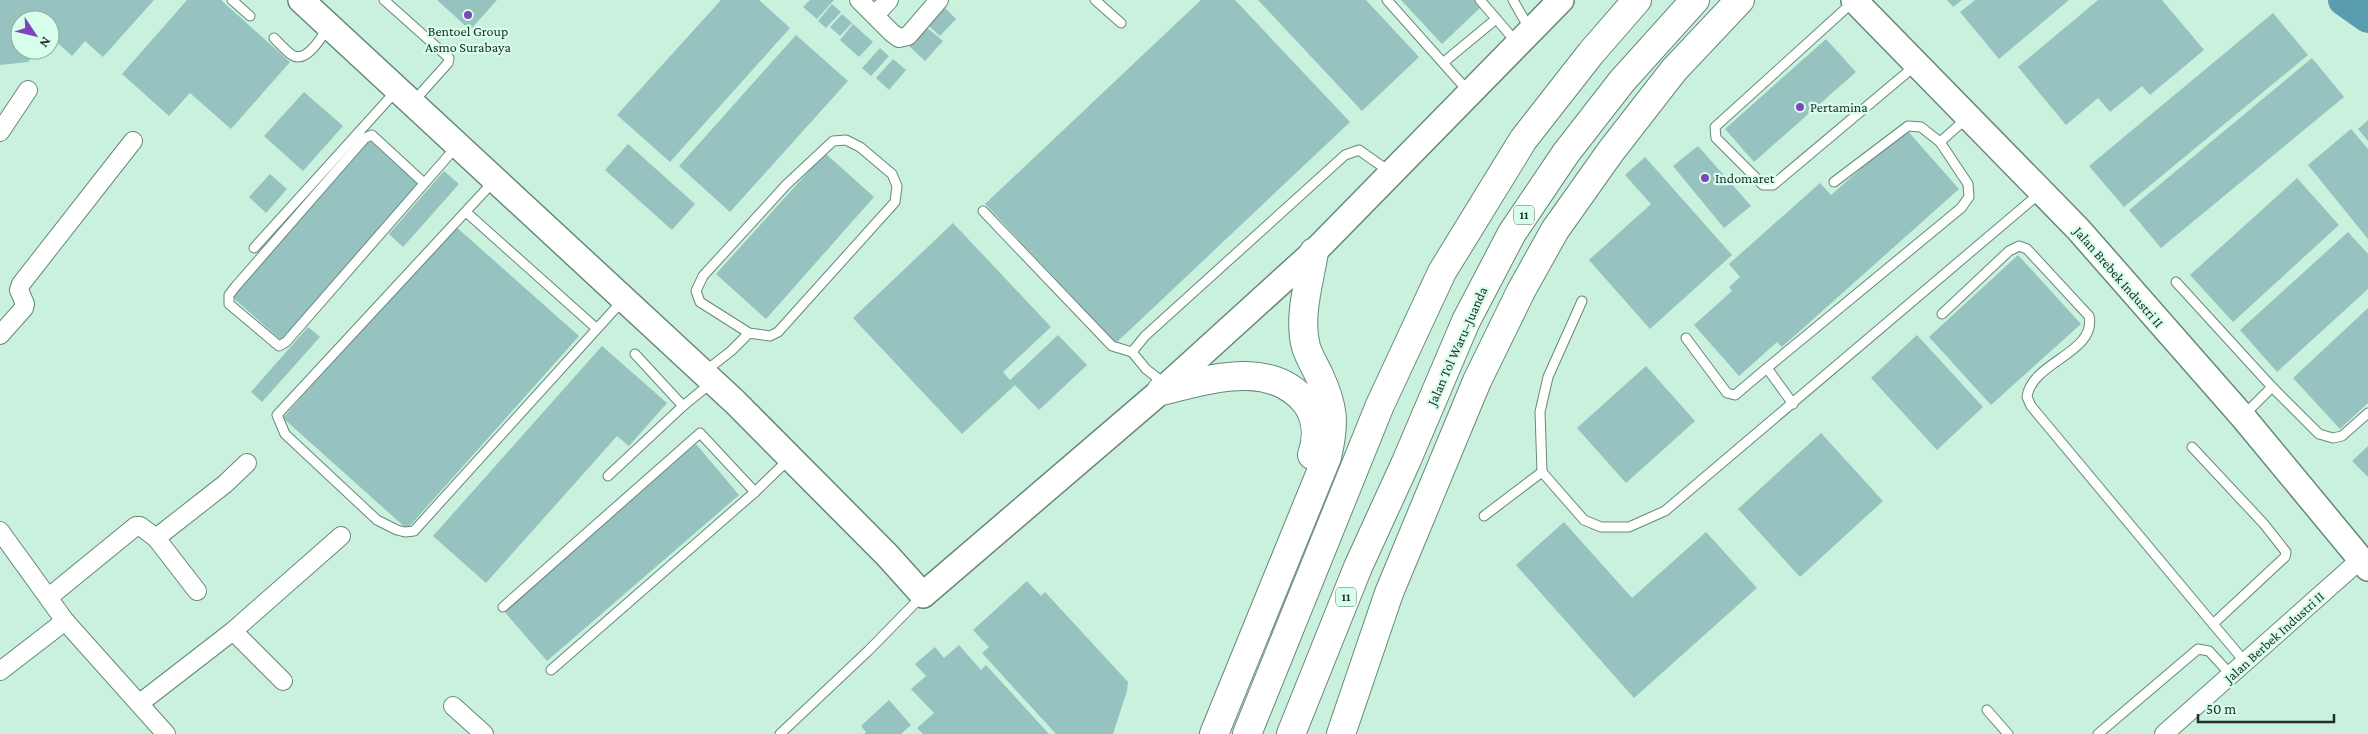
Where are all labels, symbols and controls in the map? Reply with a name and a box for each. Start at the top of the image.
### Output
marker: Bentoel Group Asmo Surabaya [462,9,474,21]
north arrow [10,10,60,60]
place label: Bentoel Group Asmo Surabaya [425,23,511,55]
text: N [36,34,55,51]
place label: Pertamina [1810,99,1868,115]
marker: Pertamina [1794,101,1806,113]
place label: Indomaret [1715,170,1775,186]
marker: Indomaret [1699,172,1711,184]
road number: 11 [1514,206,1534,224]
street label: Jalan Brebek Industri II [2070,222,2167,331]
street label: Jalan Tol Waru–Juanda [1423,284,1491,410]
road number: 11 [1336,588,1356,606]
street label: Jalan Berbek Industri II [2219,588,2327,687]
scale bar [2198,692,2334,724]
text: 50 m [2206,701,2236,717]

